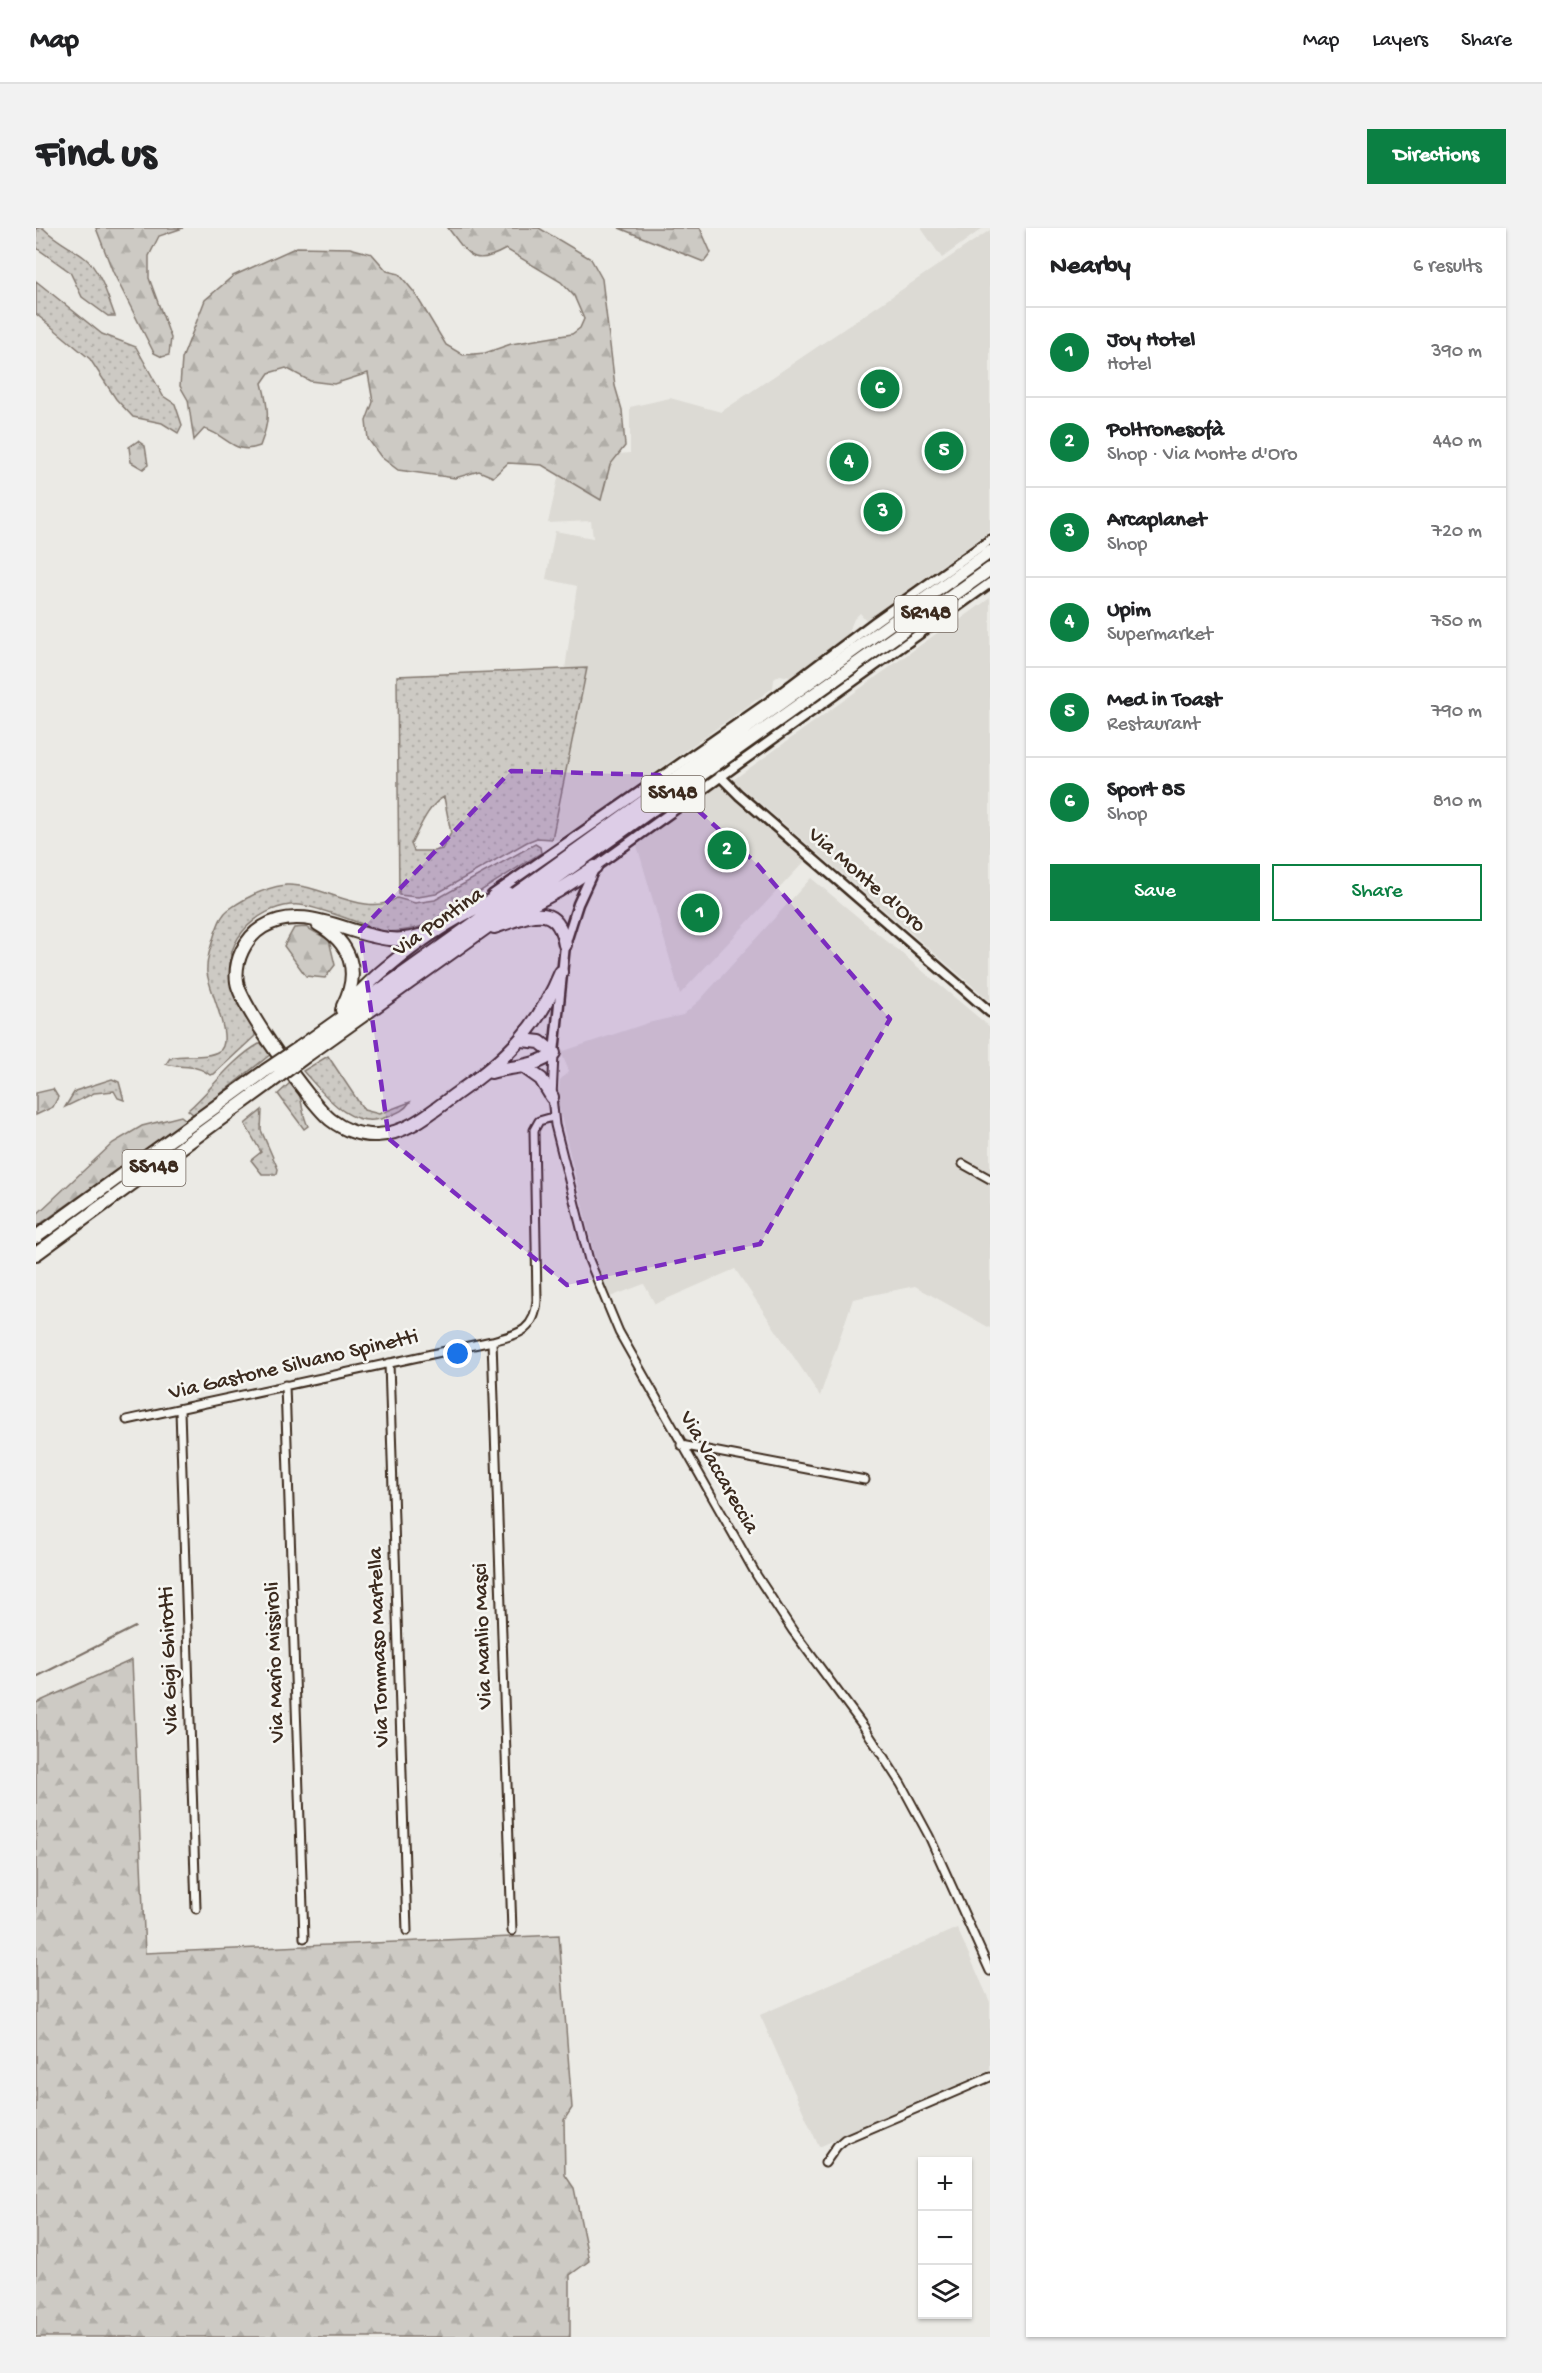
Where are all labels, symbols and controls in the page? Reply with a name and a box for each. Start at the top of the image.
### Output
text: Map [30,25,79,58]
text: Map [1303,29,1339,54]
text: Layers [1372,29,1428,54]
text: Share [1461,29,1512,54]
button: Directions [1367,129,1506,184]
text: Find us [36,132,156,181]
text: Nearby [1050,252,1131,283]
text: 6 results [1413,256,1482,279]
text: Joy Hotel [1107,328,1195,354]
text: 1 [1065,341,1074,364]
text: 390 m [1431,341,1482,364]
text: Hotel [1107,354,1152,377]
pin: 6 [860,366,900,412]
text: Poltronesofà [1107,418,1224,444]
pin: 5 [924,428,964,474]
text: 2 [1065,431,1074,454]
text: 440 m [1433,431,1482,454]
pin: 4 [830,440,868,484]
text: Shop · Via Monte d'Oro [1107,444,1298,467]
pin: 3 [864,490,902,534]
text: Arcaplanet [1107,508,1206,534]
text: 3 [1064,521,1075,544]
text: 720 m [1432,521,1482,544]
text: Shop [1107,534,1147,557]
road number: SR148 [894,596,958,632]
text: Upim [1107,598,1151,624]
text: 4 [1065,611,1074,634]
text: 750 m [1431,611,1482,634]
text: Supermarket [1107,624,1213,647]
text: Med in Toast [1107,688,1221,714]
text: 5 [1064,701,1075,724]
text: 790 m [1431,701,1482,724]
text: Restaurant [1107,714,1200,737]
road number: SS148 [642,776,704,812]
text: Sport 85 [1107,778,1185,804]
text: 6 [1064,791,1075,814]
text: 810 m [1433,791,1482,814]
text: Shop [1107,804,1147,827]
street label: Via Monte d'Oro [801,822,930,939]
pin: 2 [708,828,746,872]
button: Save [1050,864,1260,921]
button: Share [1272,864,1482,921]
street label: Via Pontina [388,882,490,964]
pin: 1 [680,890,720,936]
road number: SS148 [122,1150,186,1186]
street label: Via Gastone Silvano Spinetti [166,1325,421,1408]
your location [443,1339,472,1368]
street label: Via Vaccareccia [672,1406,764,1540]
street label: Via Tommaso Martella [363,1546,397,1748]
street label: Via Manlio Masci [468,1562,500,1711]
street label: Via Mario Missiroli [260,1581,292,1744]
street label: Via Gigi Ghirotti [154,1586,186,1735]
map controls [918,2157,972,2319]
button: + [918,2157,972,2211]
button: − [918,2211,972,2265]
button: layers [918,2265,972,2319]

